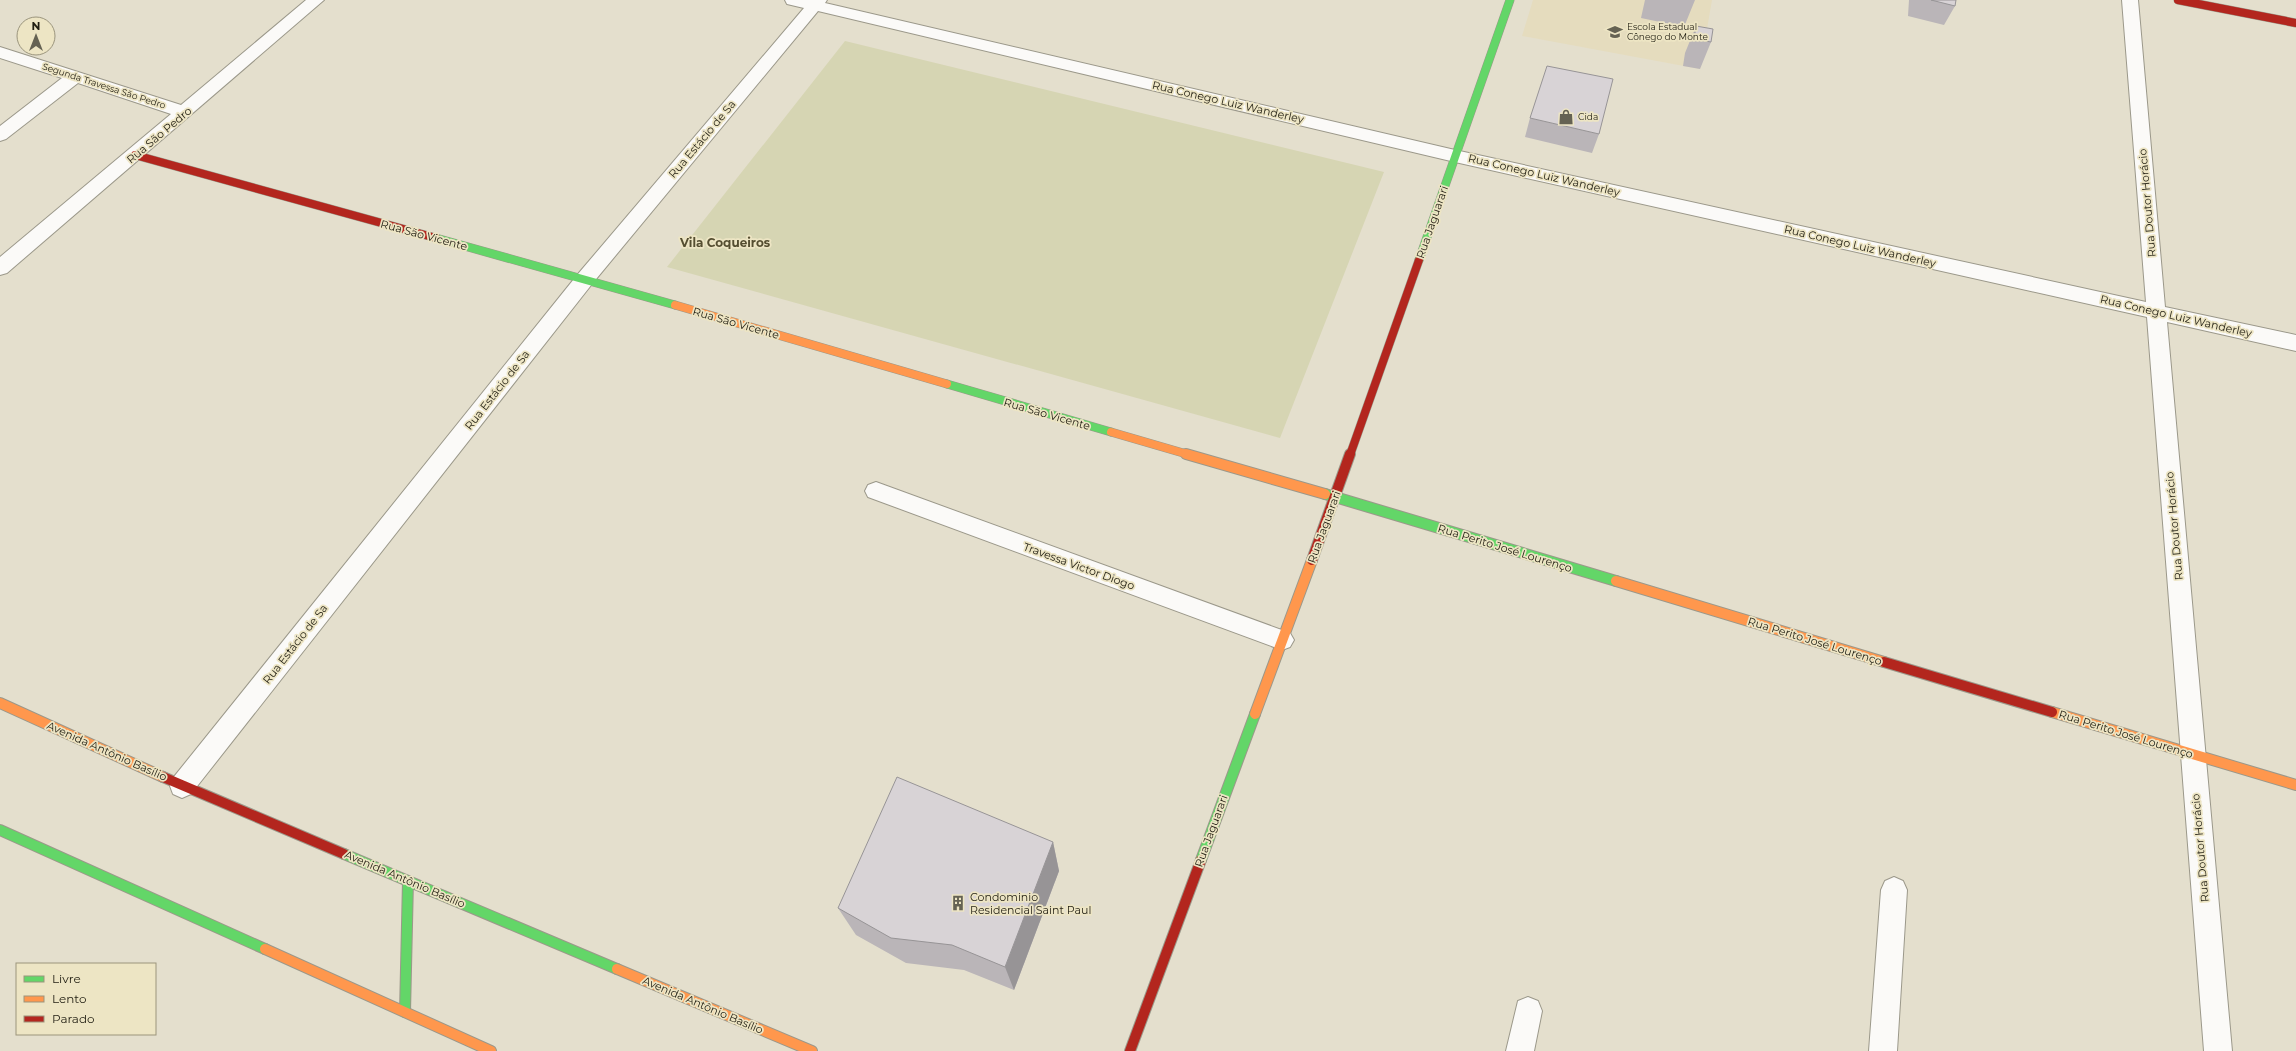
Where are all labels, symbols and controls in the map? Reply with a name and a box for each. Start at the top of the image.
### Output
north arrow [16,16,56,56]
text: N [32,19,40,33]
place label: Escola Estadual Cônego do Monte [1627,21,1708,42]
school or university icon: Escola Estadual Cônego do Monte [1606,23,1624,41]
street label: Segunda Travessa São Pedro [41,60,168,111]
street label: Rua Conego Luiz Wanderley [1151,78,1305,126]
street label: Rua Estácio de Sa [665,97,739,181]
street label: Rua São Pedro [124,104,195,166]
shop icon: Cida [1557,108,1575,126]
place label: Cida [1578,111,1598,122]
street label: Rua Doutor Horácio [2135,148,2159,258]
street label: Rua Conego Luiz Wanderley [1467,151,1621,199]
street label: Rua Jaguarari [1413,184,1451,260]
street label: Rua São Vicente [379,217,469,253]
street label: Rua Conego Luiz Wanderley [1783,222,1937,270]
district label: Vila Coqueiros [679,235,771,250]
street label: Rua Conego Luiz Wanderley [2099,292,2253,340]
street label: Rua São Vicente [691,304,781,342]
street label: Rua Estácio de Sa [462,347,532,433]
street label: Rua São Vicente [1002,395,1092,433]
street label: Rua Doutor Horácio [2162,471,2186,581]
street label: Rua Jaguarari [1304,489,1344,565]
street label: Rua Perito José Lourenço [1436,521,1574,575]
street label: Travessa Victor Diogo [1021,539,1137,593]
street label: Rua Estácio de Sa [260,601,330,687]
street label: Rua Perito José Lourenço [1746,614,1884,668]
street label: Rua Perito José Lourenço [2057,707,2195,761]
street label: Avenida Antônio Basílio [45,718,169,784]
street label: Rua Jaguarari [1191,793,1231,869]
street label: Rua Doutor Horácio [2188,793,2212,903]
street label: Avenida Antônio Basílio [343,847,468,911]
place label: Condominio Residencial Saint Paul [970,890,1091,917]
building icon: Condominio Residencial Saint Paul [949,894,967,912]
legend [16,963,156,1035]
text: Livre [52,971,81,986]
street label: Avenida Antônio Basílio [641,973,766,1037]
text: Lento [52,991,87,1006]
text: Parado [52,1011,95,1026]

